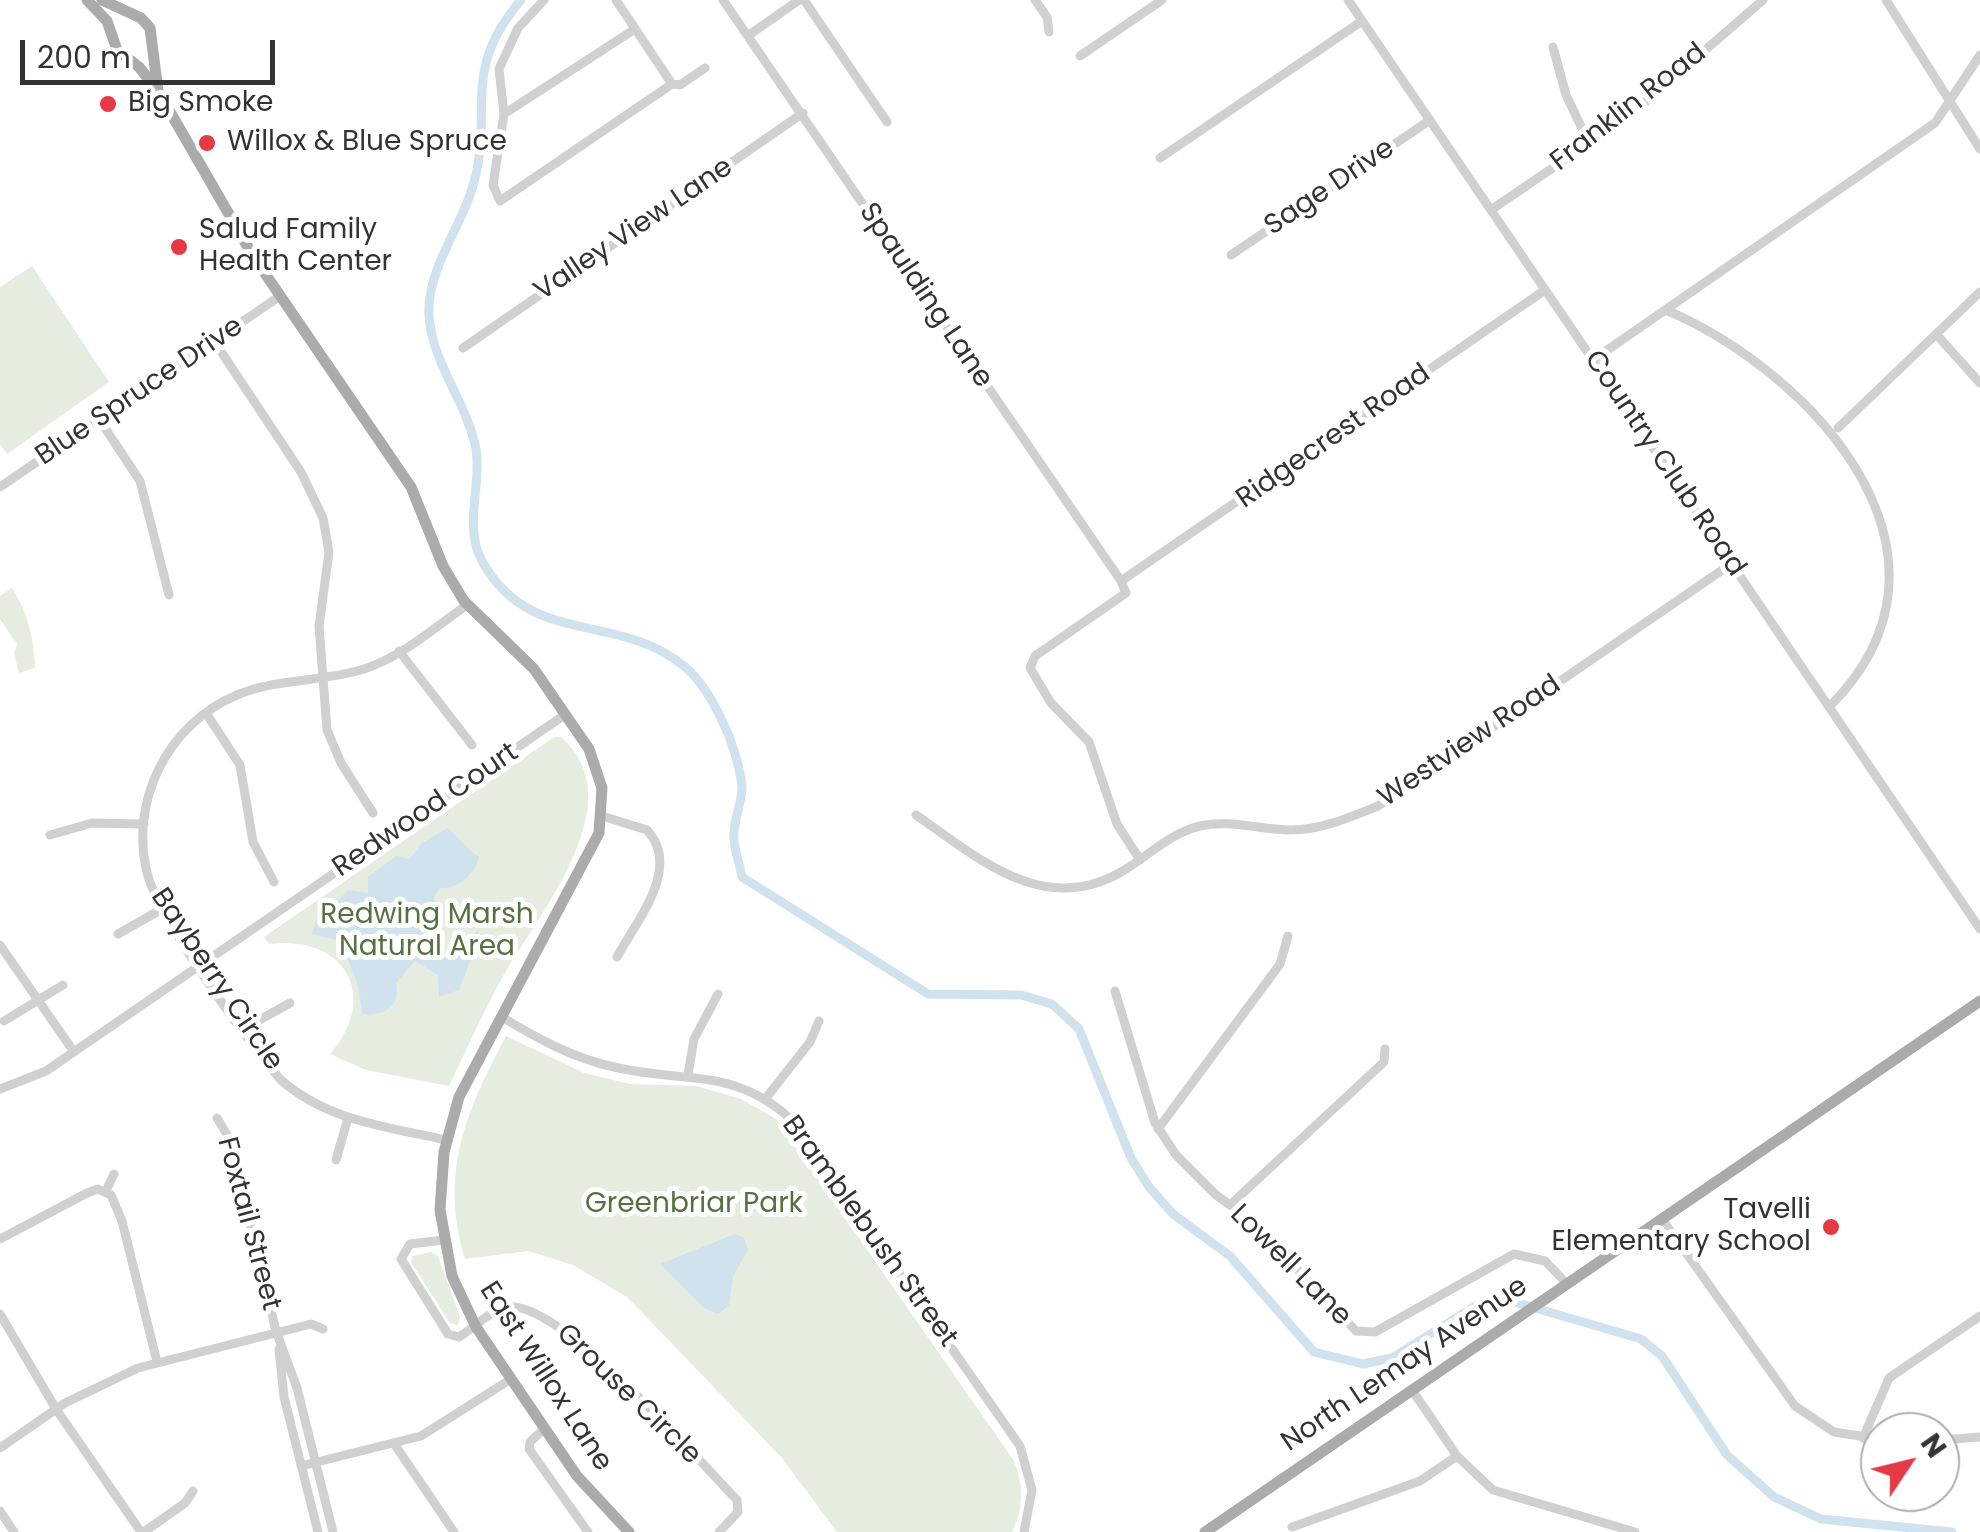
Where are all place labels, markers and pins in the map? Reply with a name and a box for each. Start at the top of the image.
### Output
place label: Big Smoke [128,87,273,121]
marker: Big Smoke [97,93,119,115]
place label: Willox & Blue Spruce [227,126,507,160]
marker: Willox & Blue Spruce [196,132,218,154]
place label: Salud Family Health Center [199,214,392,280]
marker: Salud Family Health Center [168,236,190,258]
place label: Tavelli Elementary School [1551,1194,1811,1260]
marker: Tavelli Elementary School [1820,1216,1842,1238]

